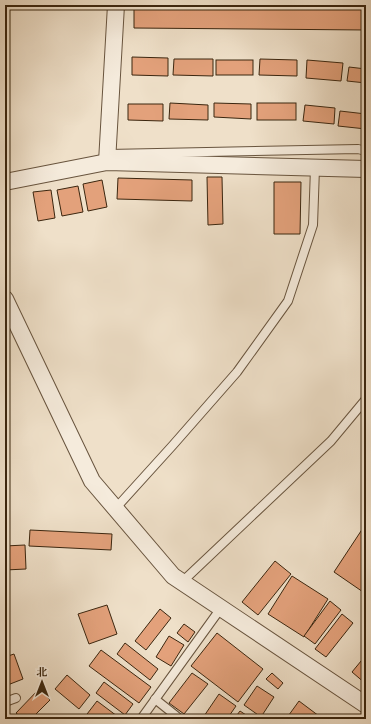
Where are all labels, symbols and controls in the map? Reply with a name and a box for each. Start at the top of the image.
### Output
north arrow [22,662,62,702]
text: 北 [37,665,48,679]

